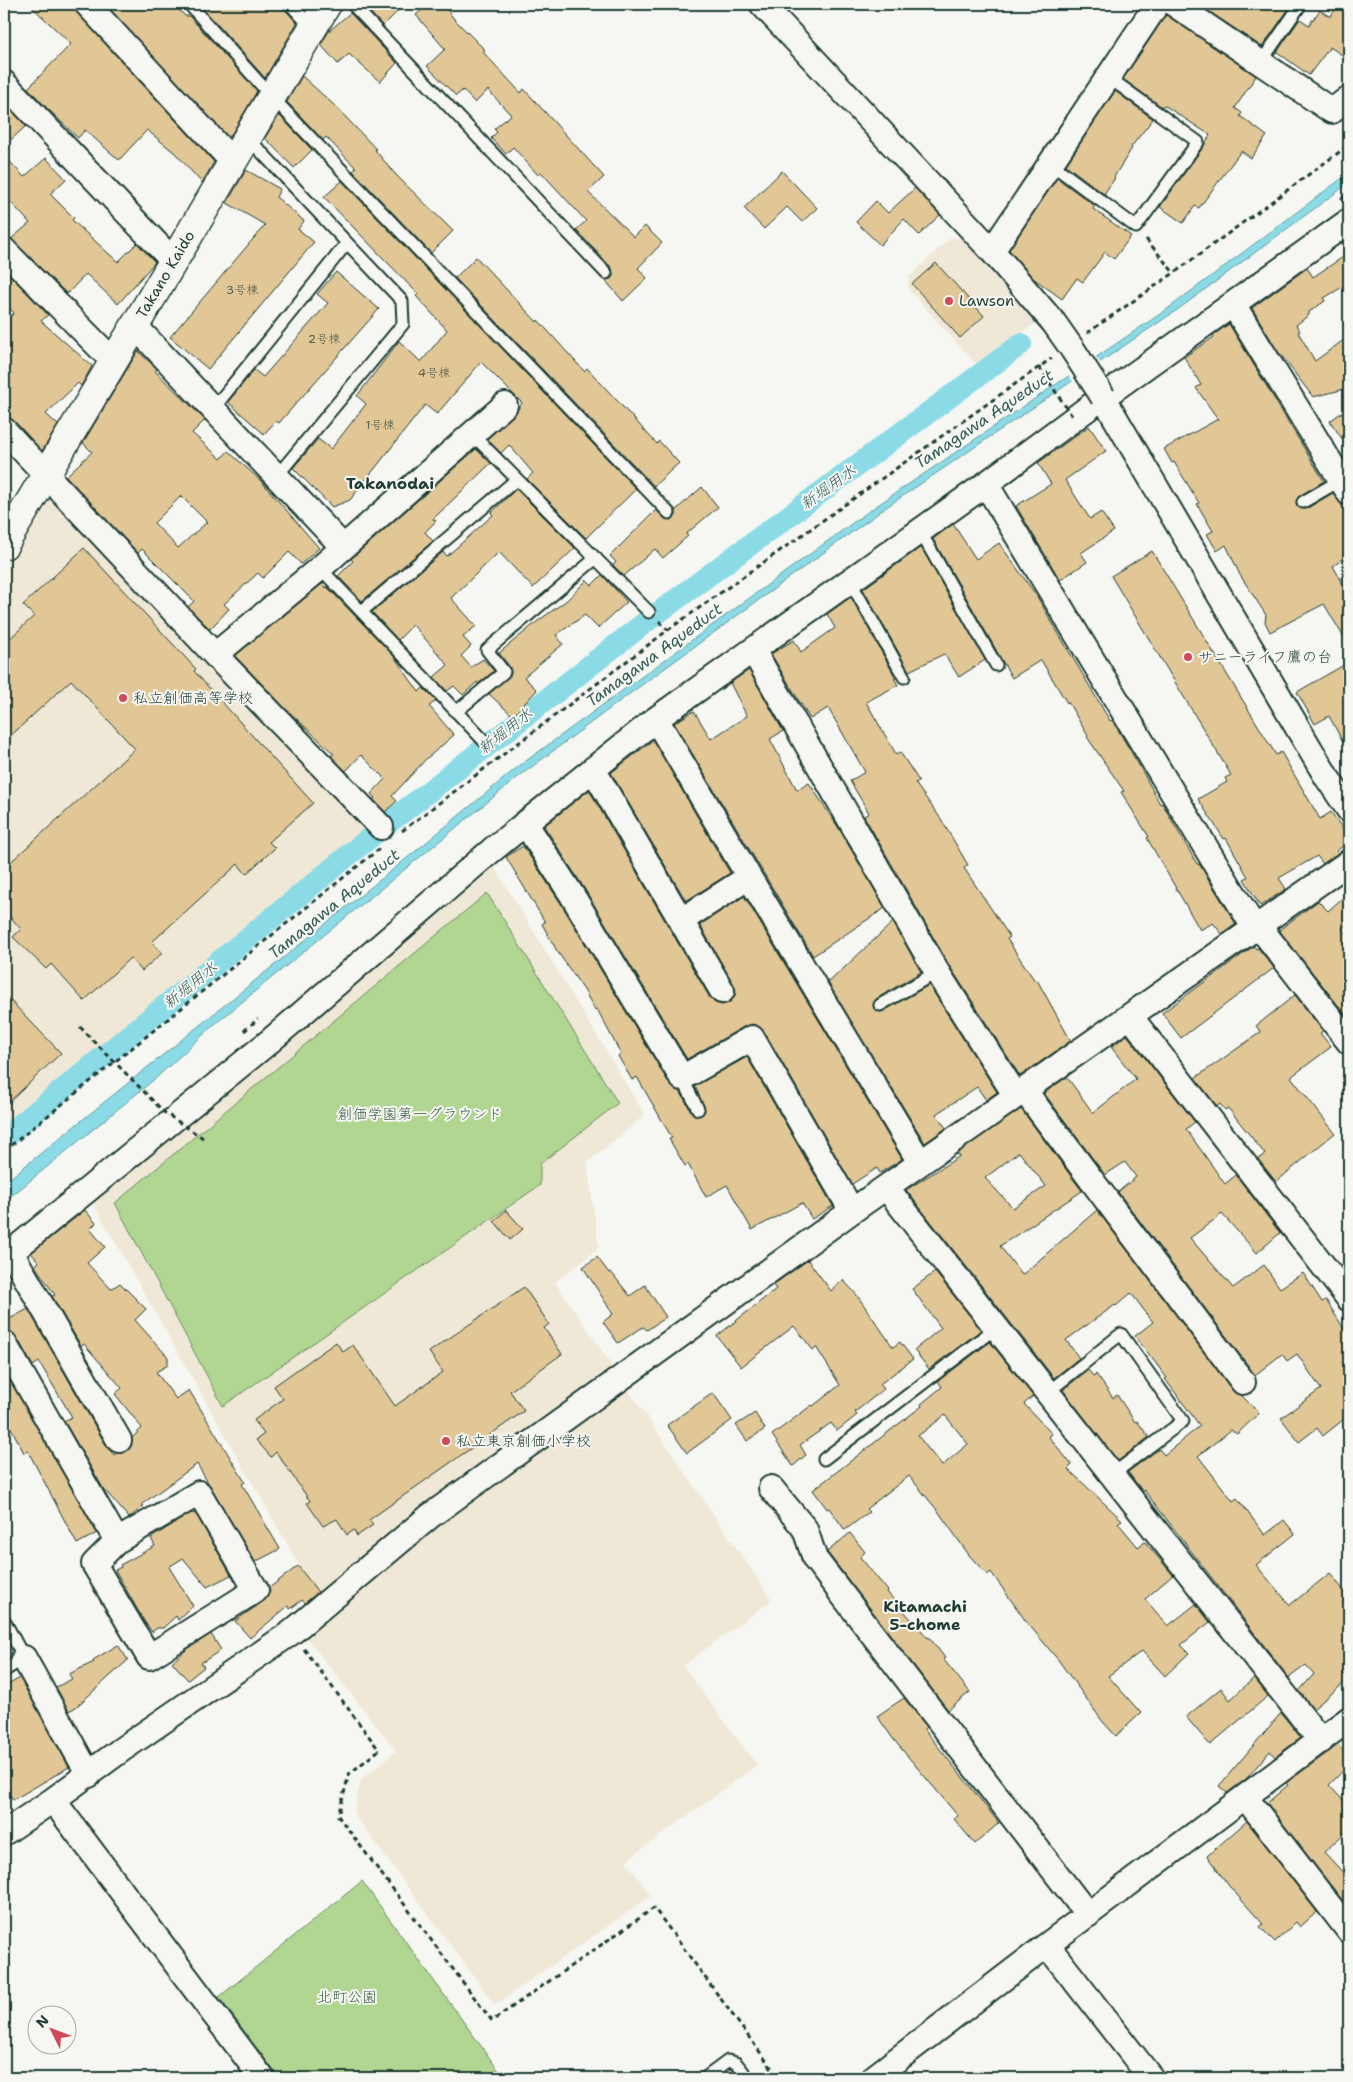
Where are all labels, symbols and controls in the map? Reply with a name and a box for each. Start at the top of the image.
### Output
street label: Takano Kaido [132,227,199,322]
house number: 3号棟 [226,282,258,298]
place label: Lawson [959,291,1014,311]
marker: Lawson [943,295,955,307]
house number: 2号棟 [308,331,340,347]
house number: 4号棟 [418,365,450,381]
water label: Tamagawa Aqueduct [910,365,1058,473]
house number: 1号棟 [365,417,395,433]
water label: 新堀用水 [796,460,860,514]
district label: Takanodai [346,473,434,494]
water label: Tamagawa Aqueduct [582,598,726,712]
place label: サニーライフ鷹の台 [1198,647,1332,667]
marker: サニーライフ鷹の台 [1182,651,1194,663]
place label: 私立創価高等学校 [133,688,253,708]
marker: 私立創価高等学校 [117,692,129,704]
water label: 新堀用水 [473,703,537,759]
water label: Tamagawa Aqueduct [264,844,404,964]
water label: 新堀用水 [159,957,221,1013]
park label: 創価学園第一グラウンド [337,1104,503,1124]
place label: 私立東京創価小学校 [456,1431,591,1451]
marker: 私立東京創価小学校 [440,1435,452,1447]
district label: Kitamachi 5-chome [883,1596,967,1635]
park label: 北町公園 [317,1987,377,2007]
north arrow [28,2004,78,2054]
text: N [32,2011,53,2031]

